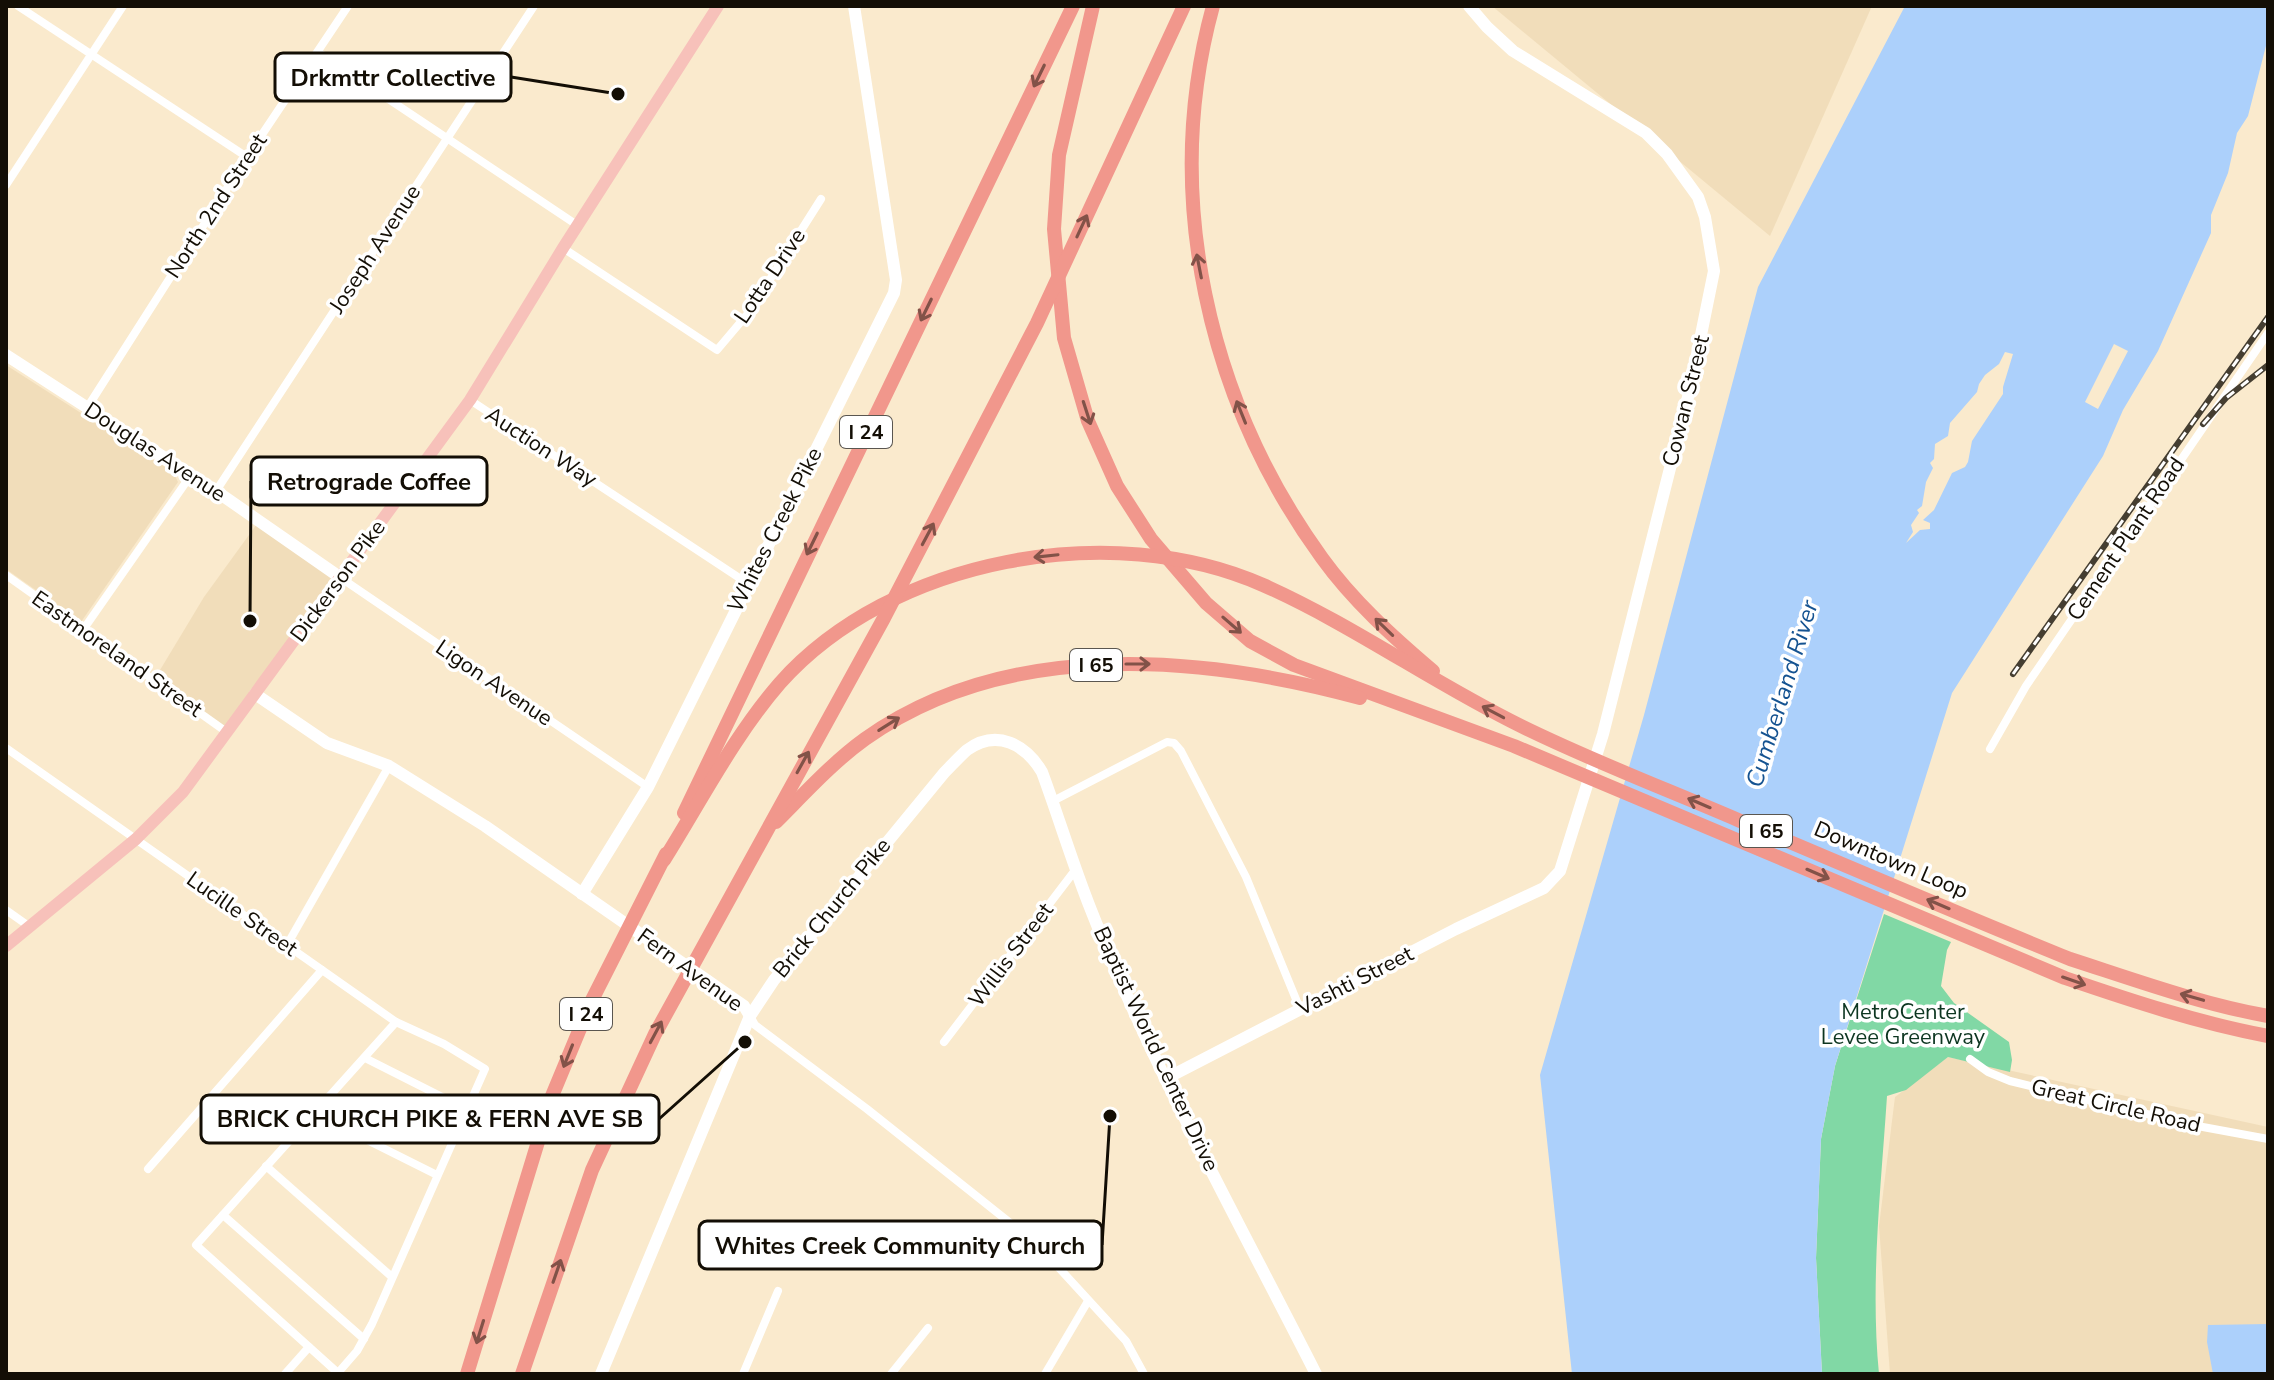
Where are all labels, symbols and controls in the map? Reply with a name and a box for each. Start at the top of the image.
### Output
callout: Drkmttr Collective [275,53,511,101]
text: Drkmttr Collective [291,62,495,94]
one-way arrow [1031,64,1046,88]
street label: North 2nd Street [158,128,274,284]
street label: Joseph Avenue [322,179,428,320]
one-way arrow [1075,214,1090,238]
street label: Lotta Drive [727,223,813,329]
one-way arrow [1191,253,1206,279]
one-way arrow [917,298,933,322]
street label: Cowan Street [1655,332,1717,470]
street label: Douglas Avenue [78,395,232,509]
street label: Auction Way [479,400,603,495]
one-way arrow [1080,400,1095,425]
one-way arrow [1233,400,1248,425]
road number: I 24 [840,416,892,448]
street label: Whites Creek Pike [720,442,830,618]
street label: Cement Plant Road [2060,451,2192,627]
callout: Retrograde Coffee [251,457,487,505]
text: Retrograde Coffee [267,466,471,498]
street label: Dickerson Pike [283,514,393,648]
one-way arrow [920,522,936,546]
one-way arrow [804,532,819,556]
one-way arrow [1033,549,1060,564]
street label: Eastmoreland Street [26,584,209,724]
water label: Cumberland River [1738,595,1826,791]
one-way arrow [1221,616,1241,634]
one-way arrow [1375,618,1394,637]
street label: Ligon Avenue [430,633,558,733]
road number: I 65 [1070,649,1122,681]
one-way arrow [1124,656,1151,672]
one-way arrow [1481,703,1505,719]
one-way arrow [877,716,899,733]
one-way arrow [795,751,811,774]
one-way arrow [1687,795,1712,810]
street label: Downtown Loop [1809,814,1973,906]
road number: I 65 [1740,815,1792,847]
street label: Brick Church Pike [766,832,898,984]
street label: Lucille Street [180,865,304,964]
one-way arrow [1805,867,1830,882]
street label: Willis Street [962,896,1060,1013]
one-way arrow [1926,896,1951,911]
street label: Fern Avenue [631,921,749,1019]
street label: Baptist World Center Drive [1086,922,1226,1176]
street label: Vashti Street [1291,939,1419,1024]
one-way arrow [2061,975,2085,989]
one-way arrow [2180,989,2206,1004]
park label: MetroCenter Levee Greenway [1821,997,1986,1052]
road number: I 24 [560,998,612,1030]
one-way arrow [649,1020,665,1044]
one-way arrow [560,1043,575,1068]
street label: Great Circle Road [2028,1072,2204,1140]
callout: BRICK CHURCH PIKE & FERN AVE SB [201,1095,659,1143]
text: BRICK CHURCH PIKE & FERN AVE SB [217,1103,643,1135]
callout: Whites Creek Community Church [699,1221,1102,1269]
text: Whites Creek Community Church [715,1230,1085,1262]
one-way arrow [550,1259,565,1284]
one-way arrow [472,1318,487,1344]

